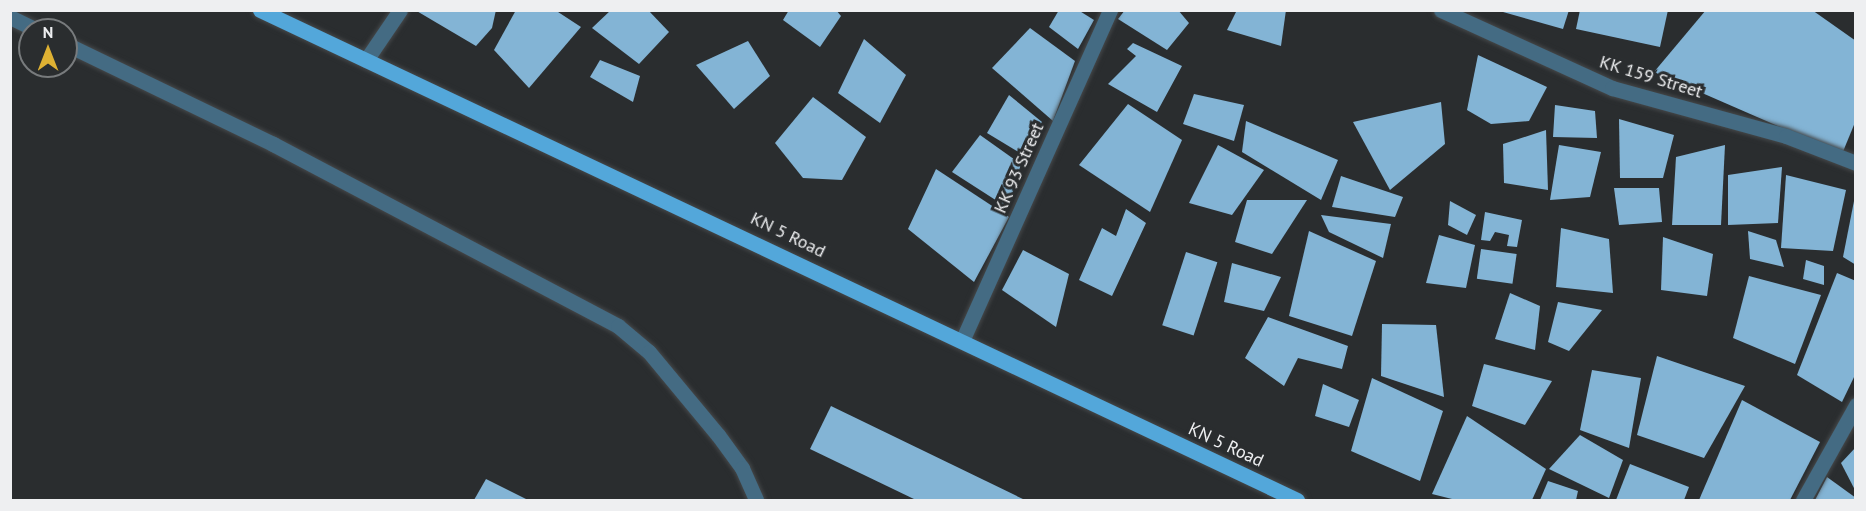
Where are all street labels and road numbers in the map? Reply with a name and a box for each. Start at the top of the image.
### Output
street label: KK 159 Street [1597,51,1705,103]
street label: KK 93 Street [989,119,1049,217]
street label: KN 5 Road [747,208,829,262]
street label: KN 5 Road [1185,418,1267,472]

